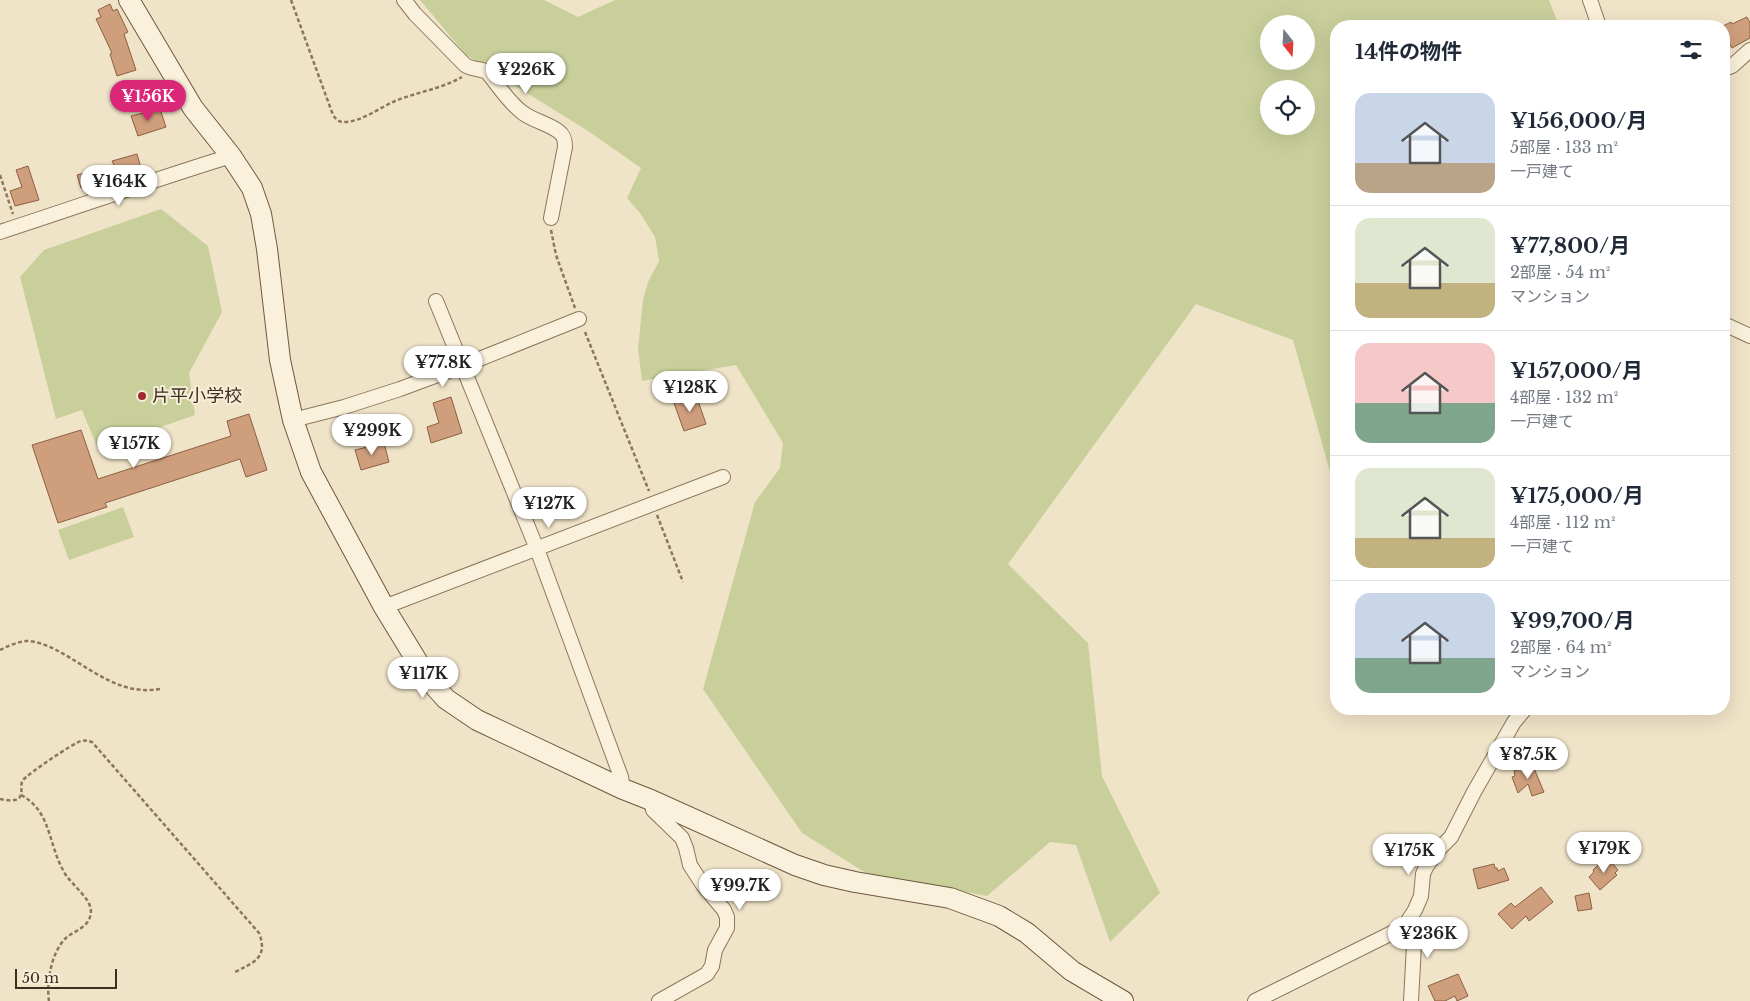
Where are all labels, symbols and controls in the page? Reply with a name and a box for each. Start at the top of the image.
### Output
north arrow [1260,15,1315,70]
map controls [1260,15,1315,135]
icon: filters [1677,36,1705,64]
text: 14件の物件 [1355,39,1462,65]
pin: ¥226K [491,52,561,95]
text: ¥226K [497,59,555,79]
pin: ¥156K [113,80,183,122]
button: locate [1260,80,1315,135]
text: ¥156K [121,86,175,106]
text: ¥156,000/月 [1510,108,1647,134]
icon: home [1395,113,1455,173]
text: 5部屋 · 133 m² [1510,137,1618,157]
text: 一戸建て [1510,161,1574,181]
pin: ¥164K [84,164,154,207]
text: ¥164K [91,171,147,191]
text: ¥77,800/月 [1510,233,1630,259]
icon: home [1395,238,1455,298]
text: 2部屋 · 54 m² [1510,262,1610,282]
text: マンション [1510,286,1590,306]
pin: ¥77.8K [402,346,484,388]
text: ¥77.8K [415,352,471,372]
text: ¥157,000/月 [1510,358,1643,384]
icon: home [1395,363,1455,423]
pin: ¥128K [655,370,725,413]
text: ¥128K [663,377,717,397]
place label: 片平小学校 [152,385,242,407]
text: 4部屋 · 132 m² [1510,387,1618,407]
marker: 片平小学校 [136,390,148,402]
text: 一戸建て [1510,411,1574,431]
pin: ¥299K [337,414,407,456]
text: ¥299K [343,420,401,440]
pin: ¥157K [99,426,169,469]
text: ¥157K [108,433,160,453]
text: ¥175,000/月 [1510,483,1644,509]
pin: ¥127K [514,486,584,529]
icon: home [1395,488,1455,548]
text: ¥127K [523,493,575,513]
text: 4部屋 · 112 m² [1510,512,1616,532]
text: 一戸建て [1510,536,1574,556]
text: ¥99,700/月 [1510,608,1634,634]
icon: home [1395,613,1455,673]
text: 2部屋 · 64 m² [1510,637,1612,657]
pin: ¥117K [388,656,458,699]
text: マンション [1510,661,1590,681]
text: ¥117K [398,663,448,683]
pin: ¥87.5K [1487,738,1569,780]
text: ¥87.5K [1499,744,1557,764]
pin: ¥179K [1569,832,1639,874]
pin: ¥175K [1374,834,1444,876]
text: ¥179K [1578,838,1630,858]
text: ¥175K [1383,840,1435,860]
pin: ¥99.7K [699,868,781,911]
text: ¥99.7K [710,875,770,895]
pin: ¥236K [1393,916,1463,959]
text: ¥236K [1399,923,1457,943]
scale bar [15,966,118,989]
text: 50 m [22,969,59,987]

